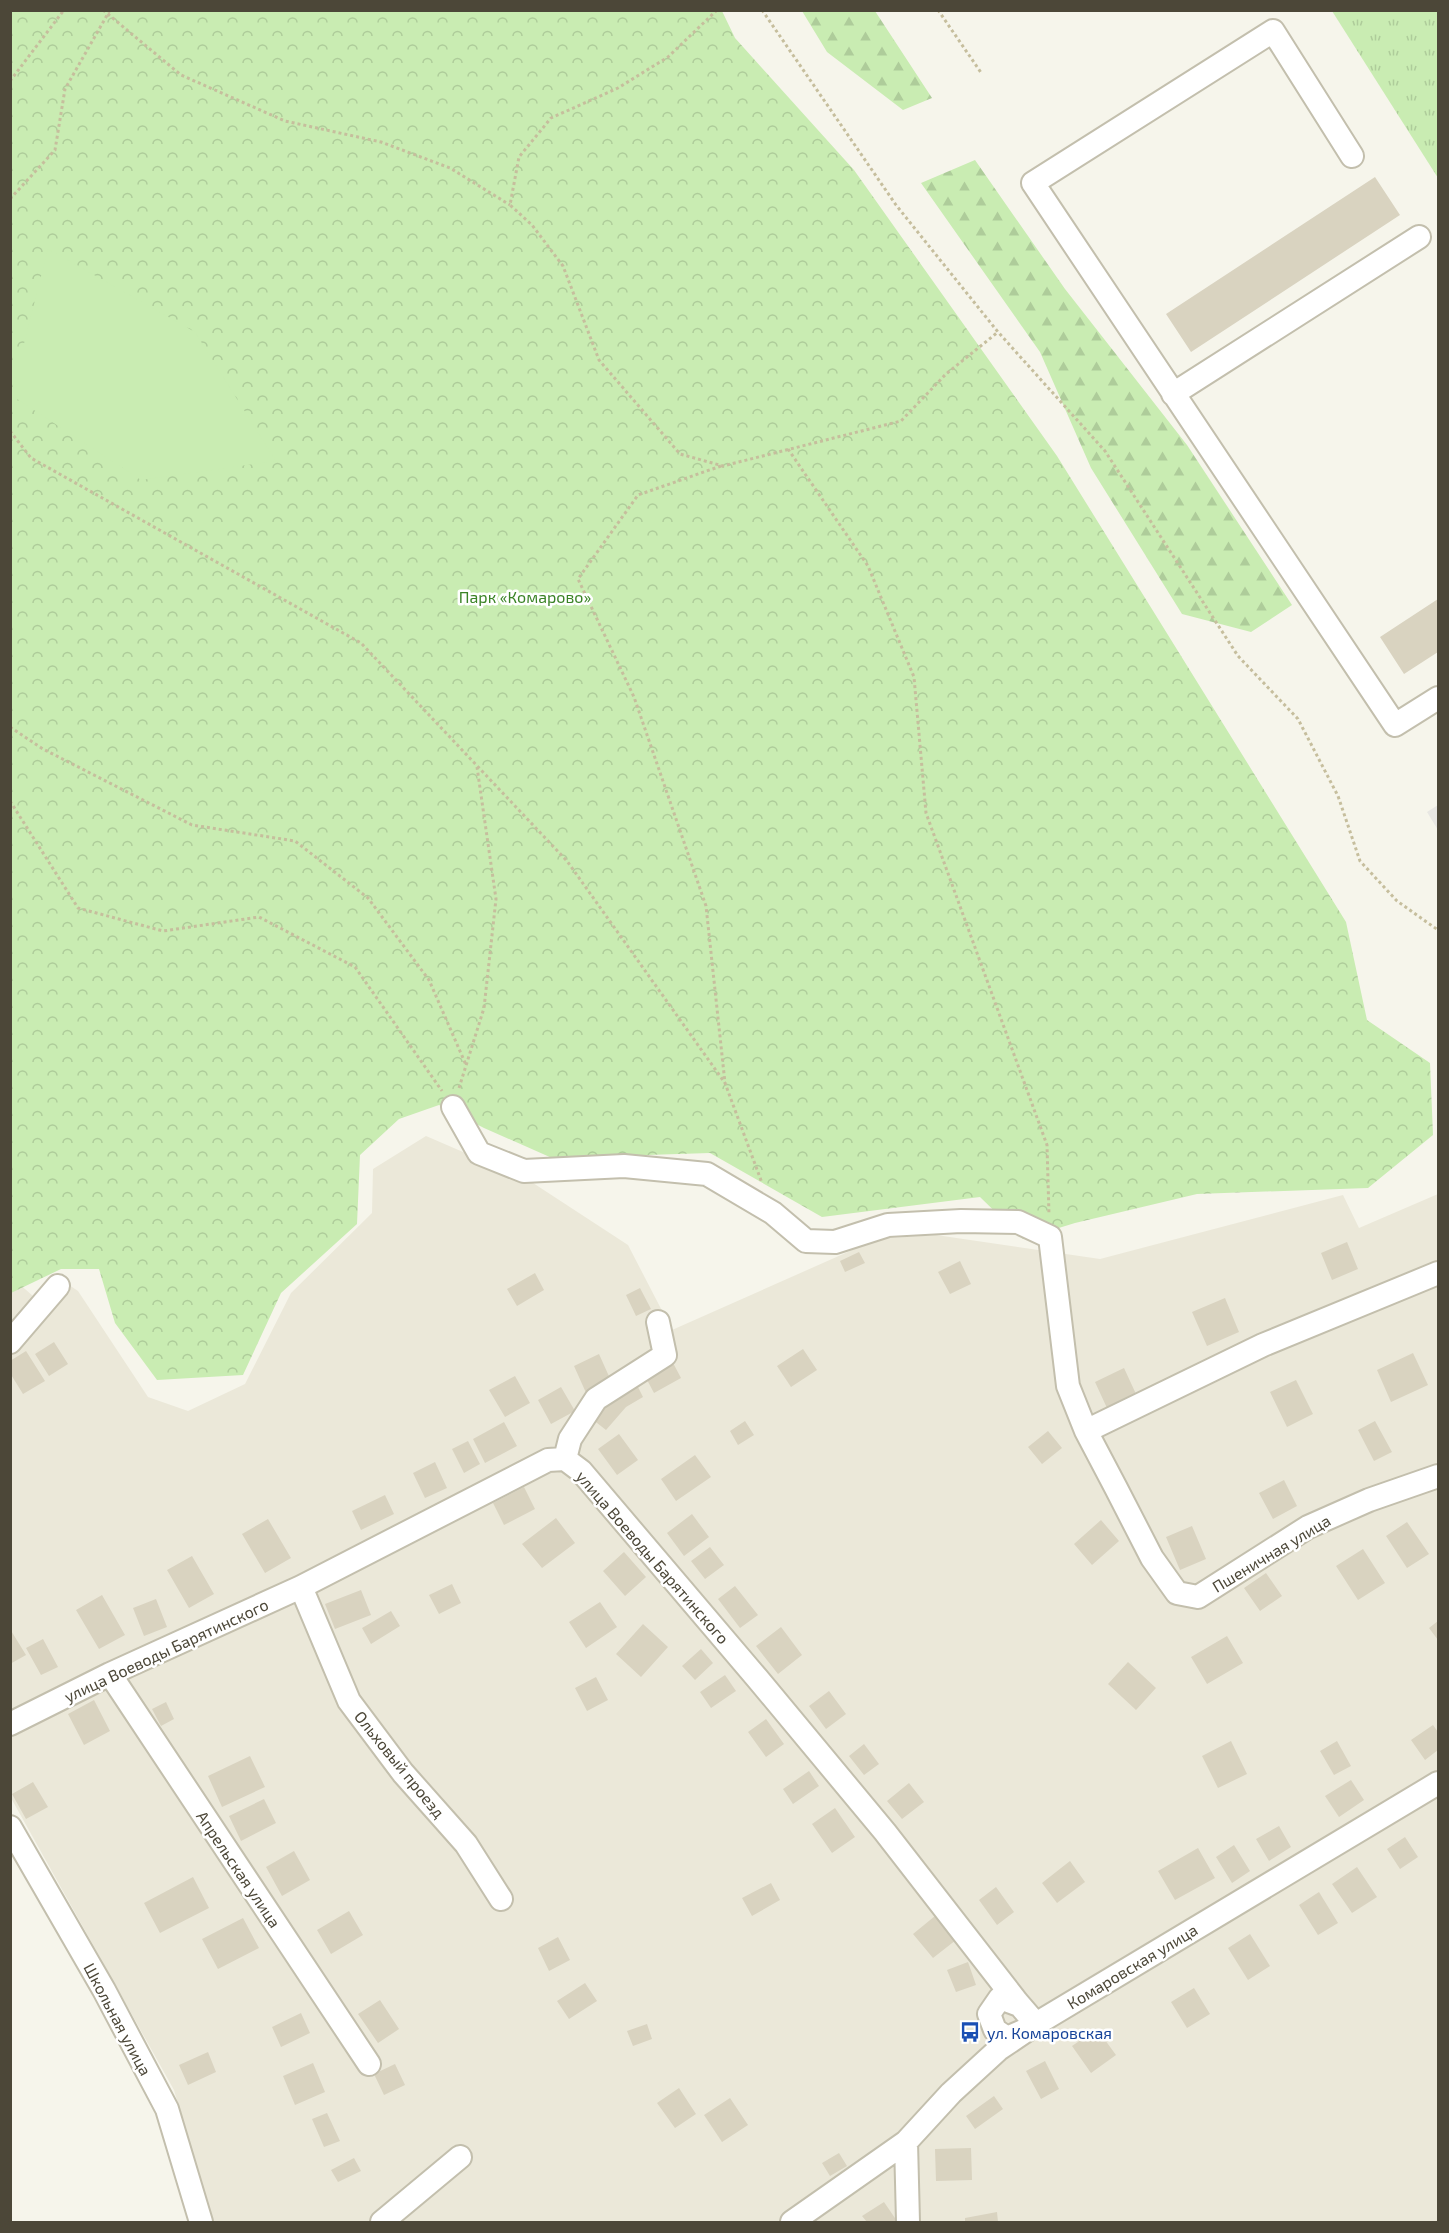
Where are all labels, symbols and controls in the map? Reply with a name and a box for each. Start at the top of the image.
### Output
park label: Парк «Комарово» [459,587,591,606]
street label: улица Воеводы Барятинского [572,1467,733,1648]
street label: Пшеничная улица [1208,1510,1334,1597]
street label: улица Воеводы Барятинского [61,1594,272,1707]
street label: Ольховый проезд [351,1707,449,1821]
street label: Апрельская улица [192,1807,285,1931]
street label: Комаровская улица [1063,1919,1201,2013]
street label: Школьная улица [79,1959,156,2079]
bus stop icon: ул. Комаровская [958,2020,982,2044]
place label: ул. Комаровская [987,2023,1112,2043]

